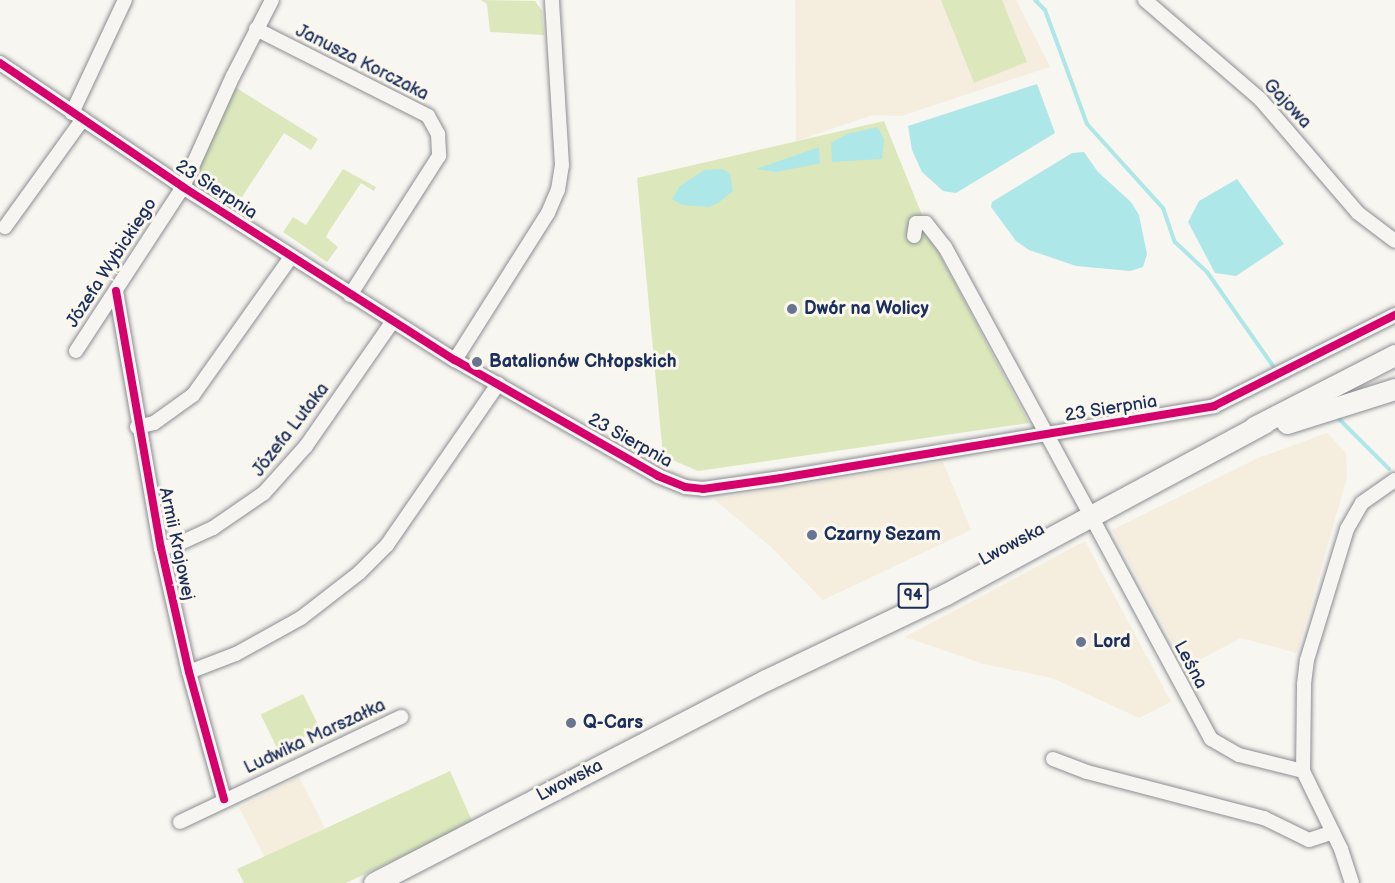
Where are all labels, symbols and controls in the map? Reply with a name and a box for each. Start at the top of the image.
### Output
street label: Janusza Korczaka [292,20,432,106]
street label: Gajowa [1259,75,1315,133]
street label: 23 Sierpnia [171,155,261,225]
street label: Józefa Wybickiego [62,194,162,332]
place label: Dwór na Wolicy [804,298,929,320]
marker: Dwór na Wolicy [785,302,799,316]
place label: Batalionów Chłopskich [489,351,677,373]
marker: Batalionów Chłopskich [470,355,484,369]
street label: Józefa Lutaka [248,379,334,481]
street label: 23 Sierpnia [1063,391,1159,427]
street label: 23 Sierpnia [584,409,676,473]
street label: Armii Krajowej [153,486,199,602]
street label: Lwowska [975,519,1049,571]
place label: Czarny Sezam [824,524,941,546]
marker: Czarny Sezam [805,528,819,542]
road number: 94 [896,583,930,609]
place label: Lord [1093,631,1131,653]
marker: Lord [1074,635,1088,649]
street label: Leśna [1169,637,1211,693]
street label: Ludwika Marszałka [241,695,389,779]
place label: Q-Cars [583,712,643,734]
marker: Q-Cars [564,716,578,730]
street label: Lwowska [533,755,607,807]

